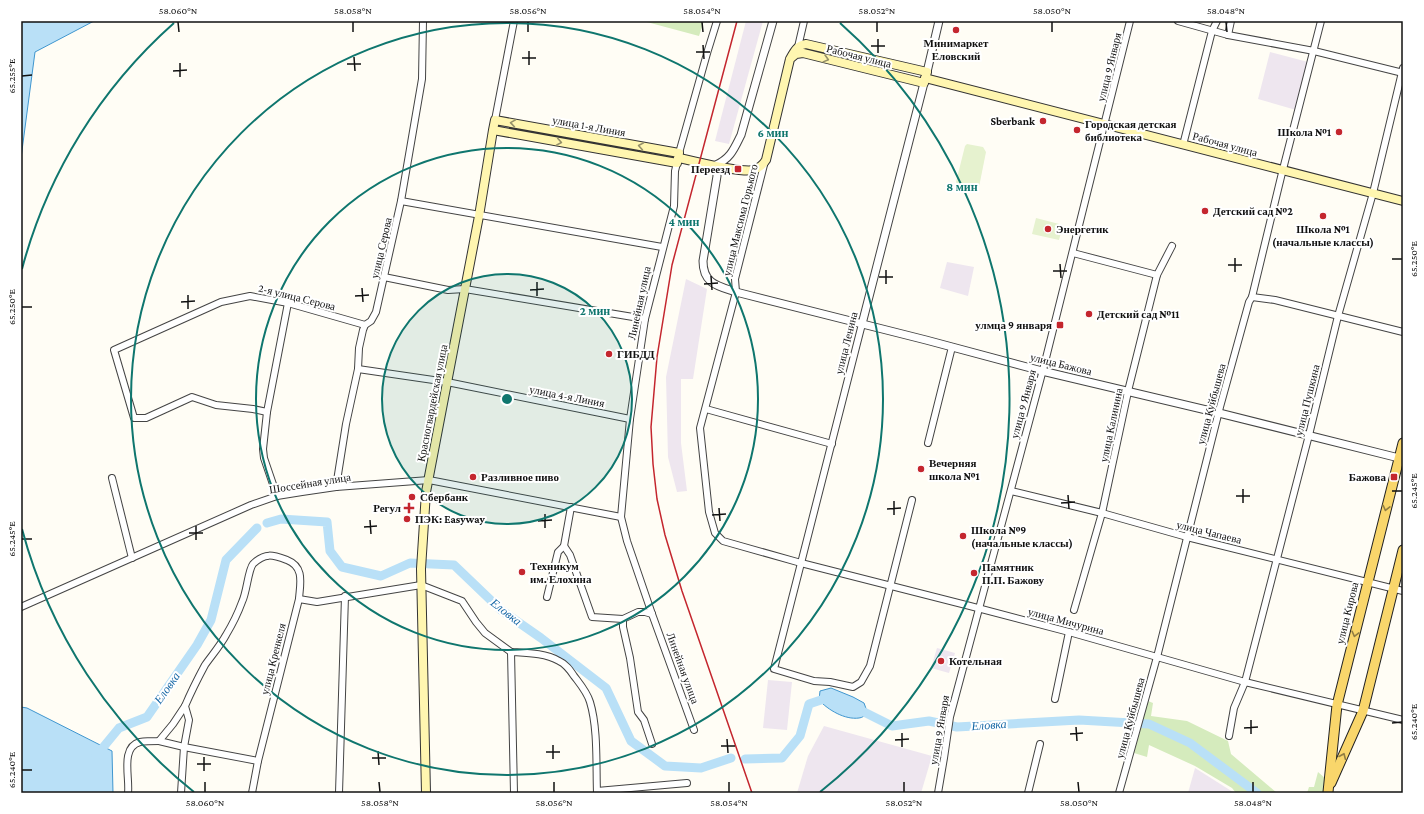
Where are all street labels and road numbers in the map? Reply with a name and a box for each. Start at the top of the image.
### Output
street label: улица 9 Января [1095,31,1123,103]
street label: Рабочая улица [825,42,893,70]
street label: улица 1-я Линия [551,114,627,138]
street label: Рабочая улица [1191,130,1259,158]
street label: улица Максима Горького [720,162,760,277]
street label: улица Серова [368,216,394,280]
street label: Линейная улица [625,265,653,341]
street label: 2-я улица Серова [257,282,337,312]
street label: улица Ленина [832,310,860,376]
street label: Красногвардейская улица [415,343,449,463]
street label: улица Бажова [1029,351,1093,377]
street label: улица Куйбышева [1194,362,1228,446]
street label: улица Пушкина [1292,363,1322,437]
street label: улица 9 Января [1008,368,1038,440]
street label: улица 4-я Линия [528,383,606,409]
street label: улица Калинина [1097,387,1125,463]
street label: Шоссейная улица [268,471,352,495]
street label: улица Чапаева [1175,518,1243,546]
street label: улица Кирова [1334,581,1361,645]
street label: улица Мичурина [1027,605,1105,637]
street label: улица Кренкеля [258,622,288,696]
street label: Линейная улица [665,631,702,705]
street label: улица Куйбышева [1113,676,1147,760]
street label: улица 9 Января [927,694,951,766]

